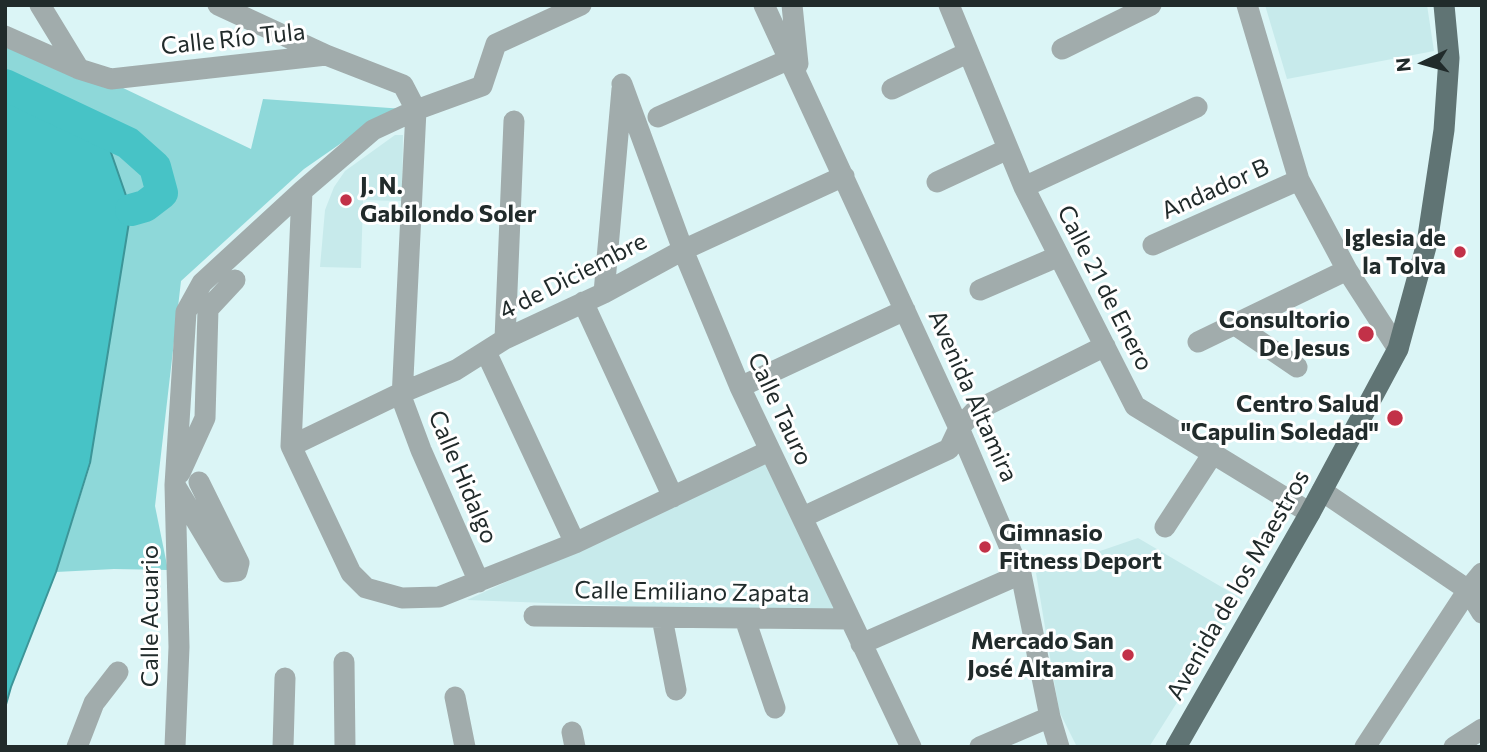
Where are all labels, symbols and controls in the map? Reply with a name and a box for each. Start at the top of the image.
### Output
street label: Calle Río Tula [159,17,307,61]
north arrow [1389,28,1459,98]
text: N [1391,57,1415,73]
street label: Andador B [1157,153,1273,225]
place label: J. N. Gabilondo Soler [360,172,537,228]
marker: J. N. Gabilondo Soler [338,192,354,208]
street label: Calle 21 de Enero [1051,200,1159,376]
place label: Iglesia de la Tolva [1344,224,1446,280]
street label: 4 de Diciembre [494,226,652,326]
marker: Iglesia de la Tolva [1452,244,1468,260]
street label: Avenida Altamira [922,306,1024,486]
place label: Consultorio De Jesus [1219,306,1350,362]
marker: Consultorio De Jesus [1356,324,1376,344]
street label: Calle Tauro [741,348,819,470]
place label: Centro Salud "Capulin Soledad" [1181,390,1379,446]
street label: Calle Hidalgo [422,406,504,548]
marker: Centro Salud "Capulin Soledad" [1385,408,1405,428]
street label: Avenida de los Maestros [1160,465,1316,705]
place label: Gimnasio Fitness Deport [999,519,1162,575]
marker: Gimnasio Fitness Deport [977,539,993,555]
street label: Calle Acuario [136,545,164,687]
street label: Calle Emiliano Zapata [574,576,810,608]
place label: Mercado San José Altamira [967,627,1114,683]
marker: Mercado San José Altamira [1120,647,1136,663]

